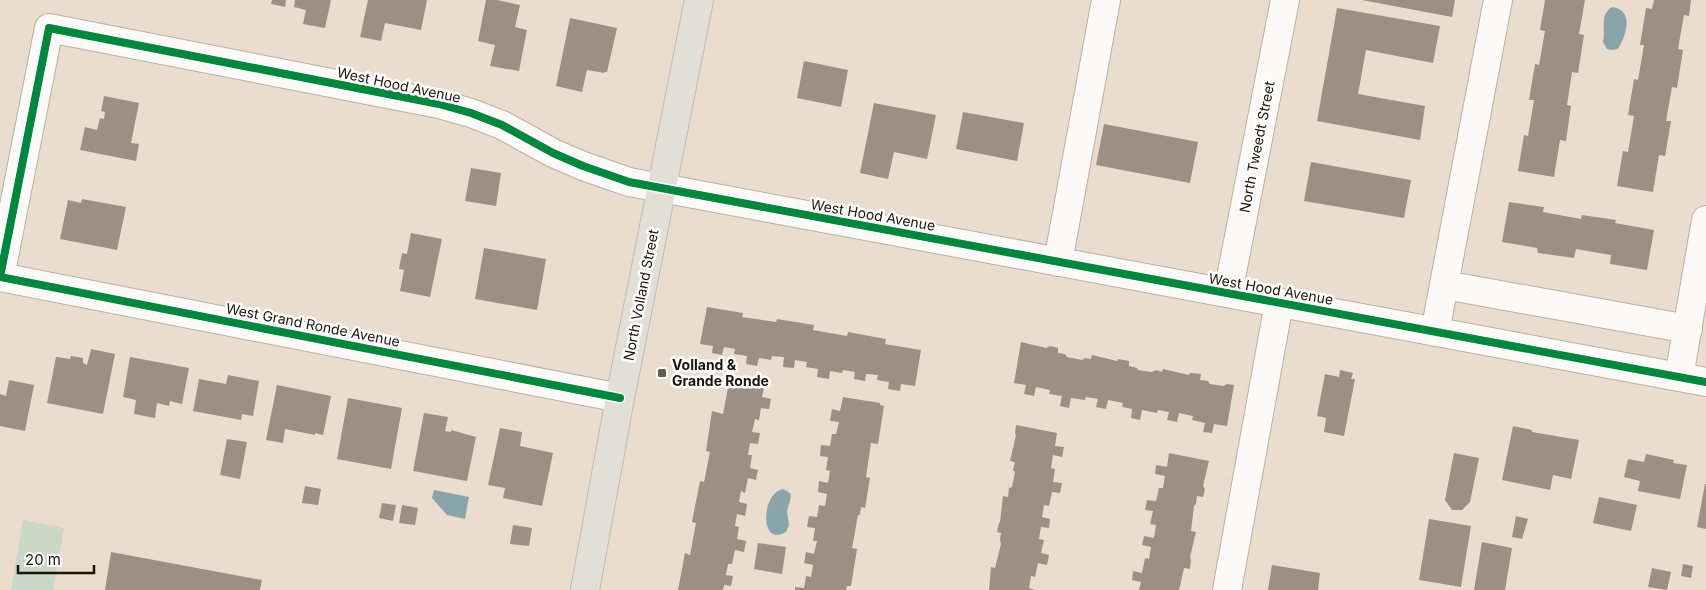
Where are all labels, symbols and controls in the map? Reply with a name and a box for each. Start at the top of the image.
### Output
street label: West Hood Avenue [336,63,463,106]
street label: North Tweedt Street [1235,79,1278,214]
street label: West Hood Avenue [810,195,937,234]
street label: North Volland Street [619,227,662,362]
street label: West Hood Avenue [1208,269,1335,308]
street label: West Grand Ronde Avenue [225,299,402,350]
place label: Volland & Grande Ronde [672,356,769,389]
marker: Volland & Grande Ronde [656,367,668,379]
scale bar [18,542,94,574]
text: 20 m [25,550,61,569]

